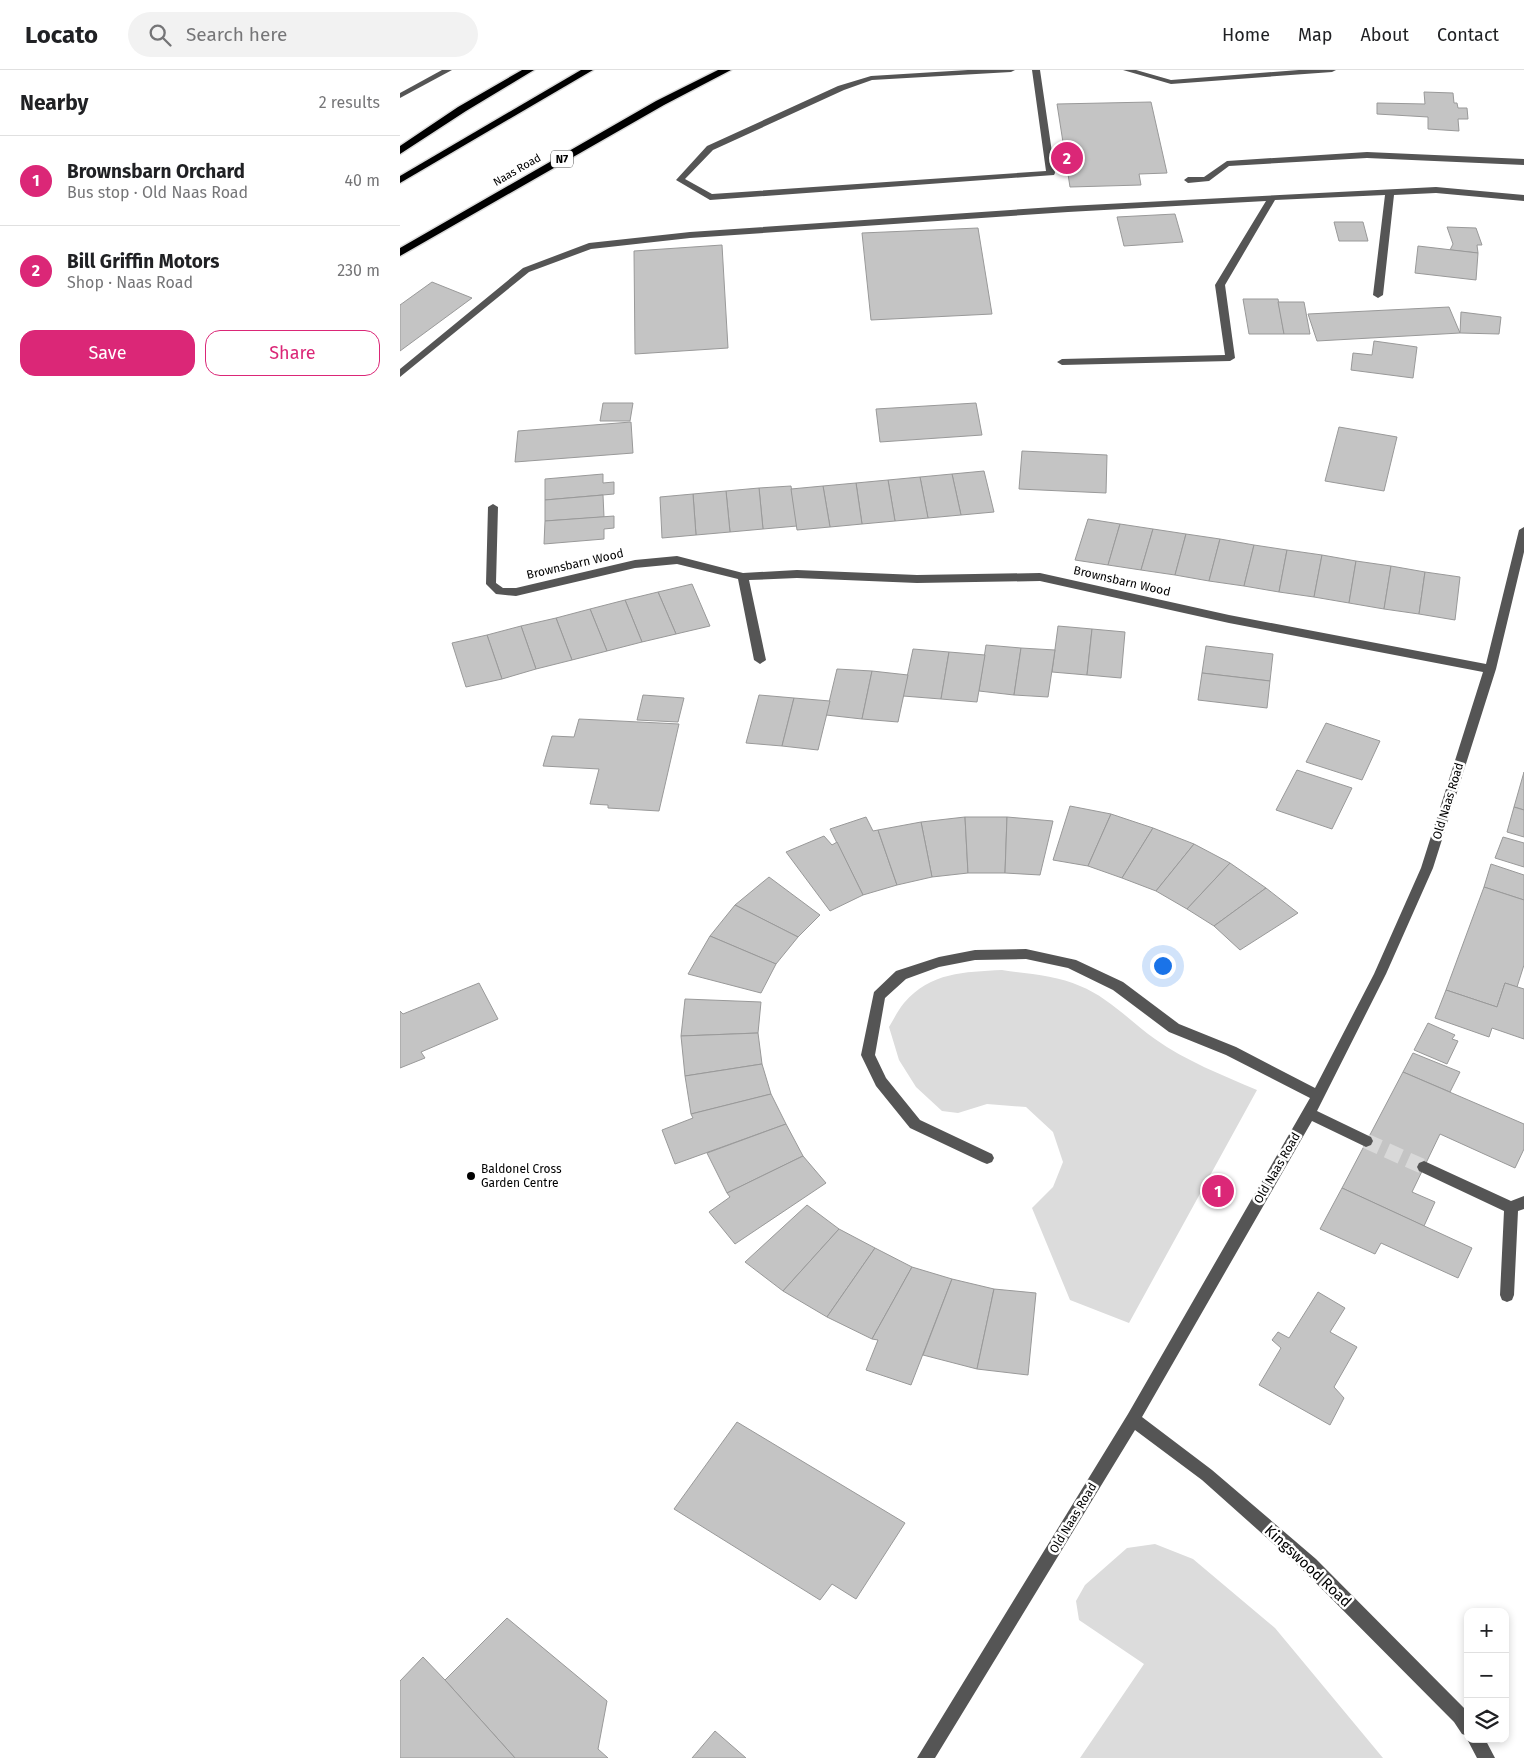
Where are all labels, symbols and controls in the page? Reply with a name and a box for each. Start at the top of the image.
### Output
search box [128,12,478,57]
text: Locato [25,21,98,49]
icon: search [146,21,174,49]
text: Search here [186,23,287,46]
text: Home [1222,24,1270,46]
text: Map [1298,24,1332,46]
text: About [1360,24,1409,46]
text: Contact [1437,24,1499,46]
text: Nearby [20,90,88,116]
text: 2 results [319,93,380,112]
pin: 2 [1051,139,1083,177]
road number: N7 [551,150,573,168]
street label: Naas Road [491,151,543,189]
text: Brownsbarn Orchard [67,160,245,183]
text: 1 [32,171,40,190]
text: 40 m [345,171,380,190]
text: Bus stop · Old Naas Road [67,183,248,202]
text: Bill Griffin Motors [67,250,219,273]
text: 2 [32,261,40,280]
text: 230 m [337,261,380,280]
text: Shop · Naas Road [67,273,193,292]
button: Save [20,330,195,376]
button: Share [205,330,380,376]
street label: Brownsbarn Wood [525,546,625,582]
street label: Brownsbarn Wood [1072,563,1172,599]
street label: Old Naas Road [1430,761,1466,841]
your location [1150,953,1176,979]
street label: Old Naas Road [1251,1130,1303,1206]
place label: Baldonel Cross Garden Centre [481,1162,562,1190]
marker: Baldonel Cross Garden Centre [465,1170,477,1182]
pin: 1 [1202,1172,1234,1210]
street label: Old Naas Road [1046,1480,1100,1556]
street label: Kingswood Road [1261,1521,1355,1611]
map controls [1464,1608,1509,1743]
button: + [1464,1608,1509,1653]
button: − [1464,1653,1509,1698]
button: layers [1464,1698,1509,1743]

